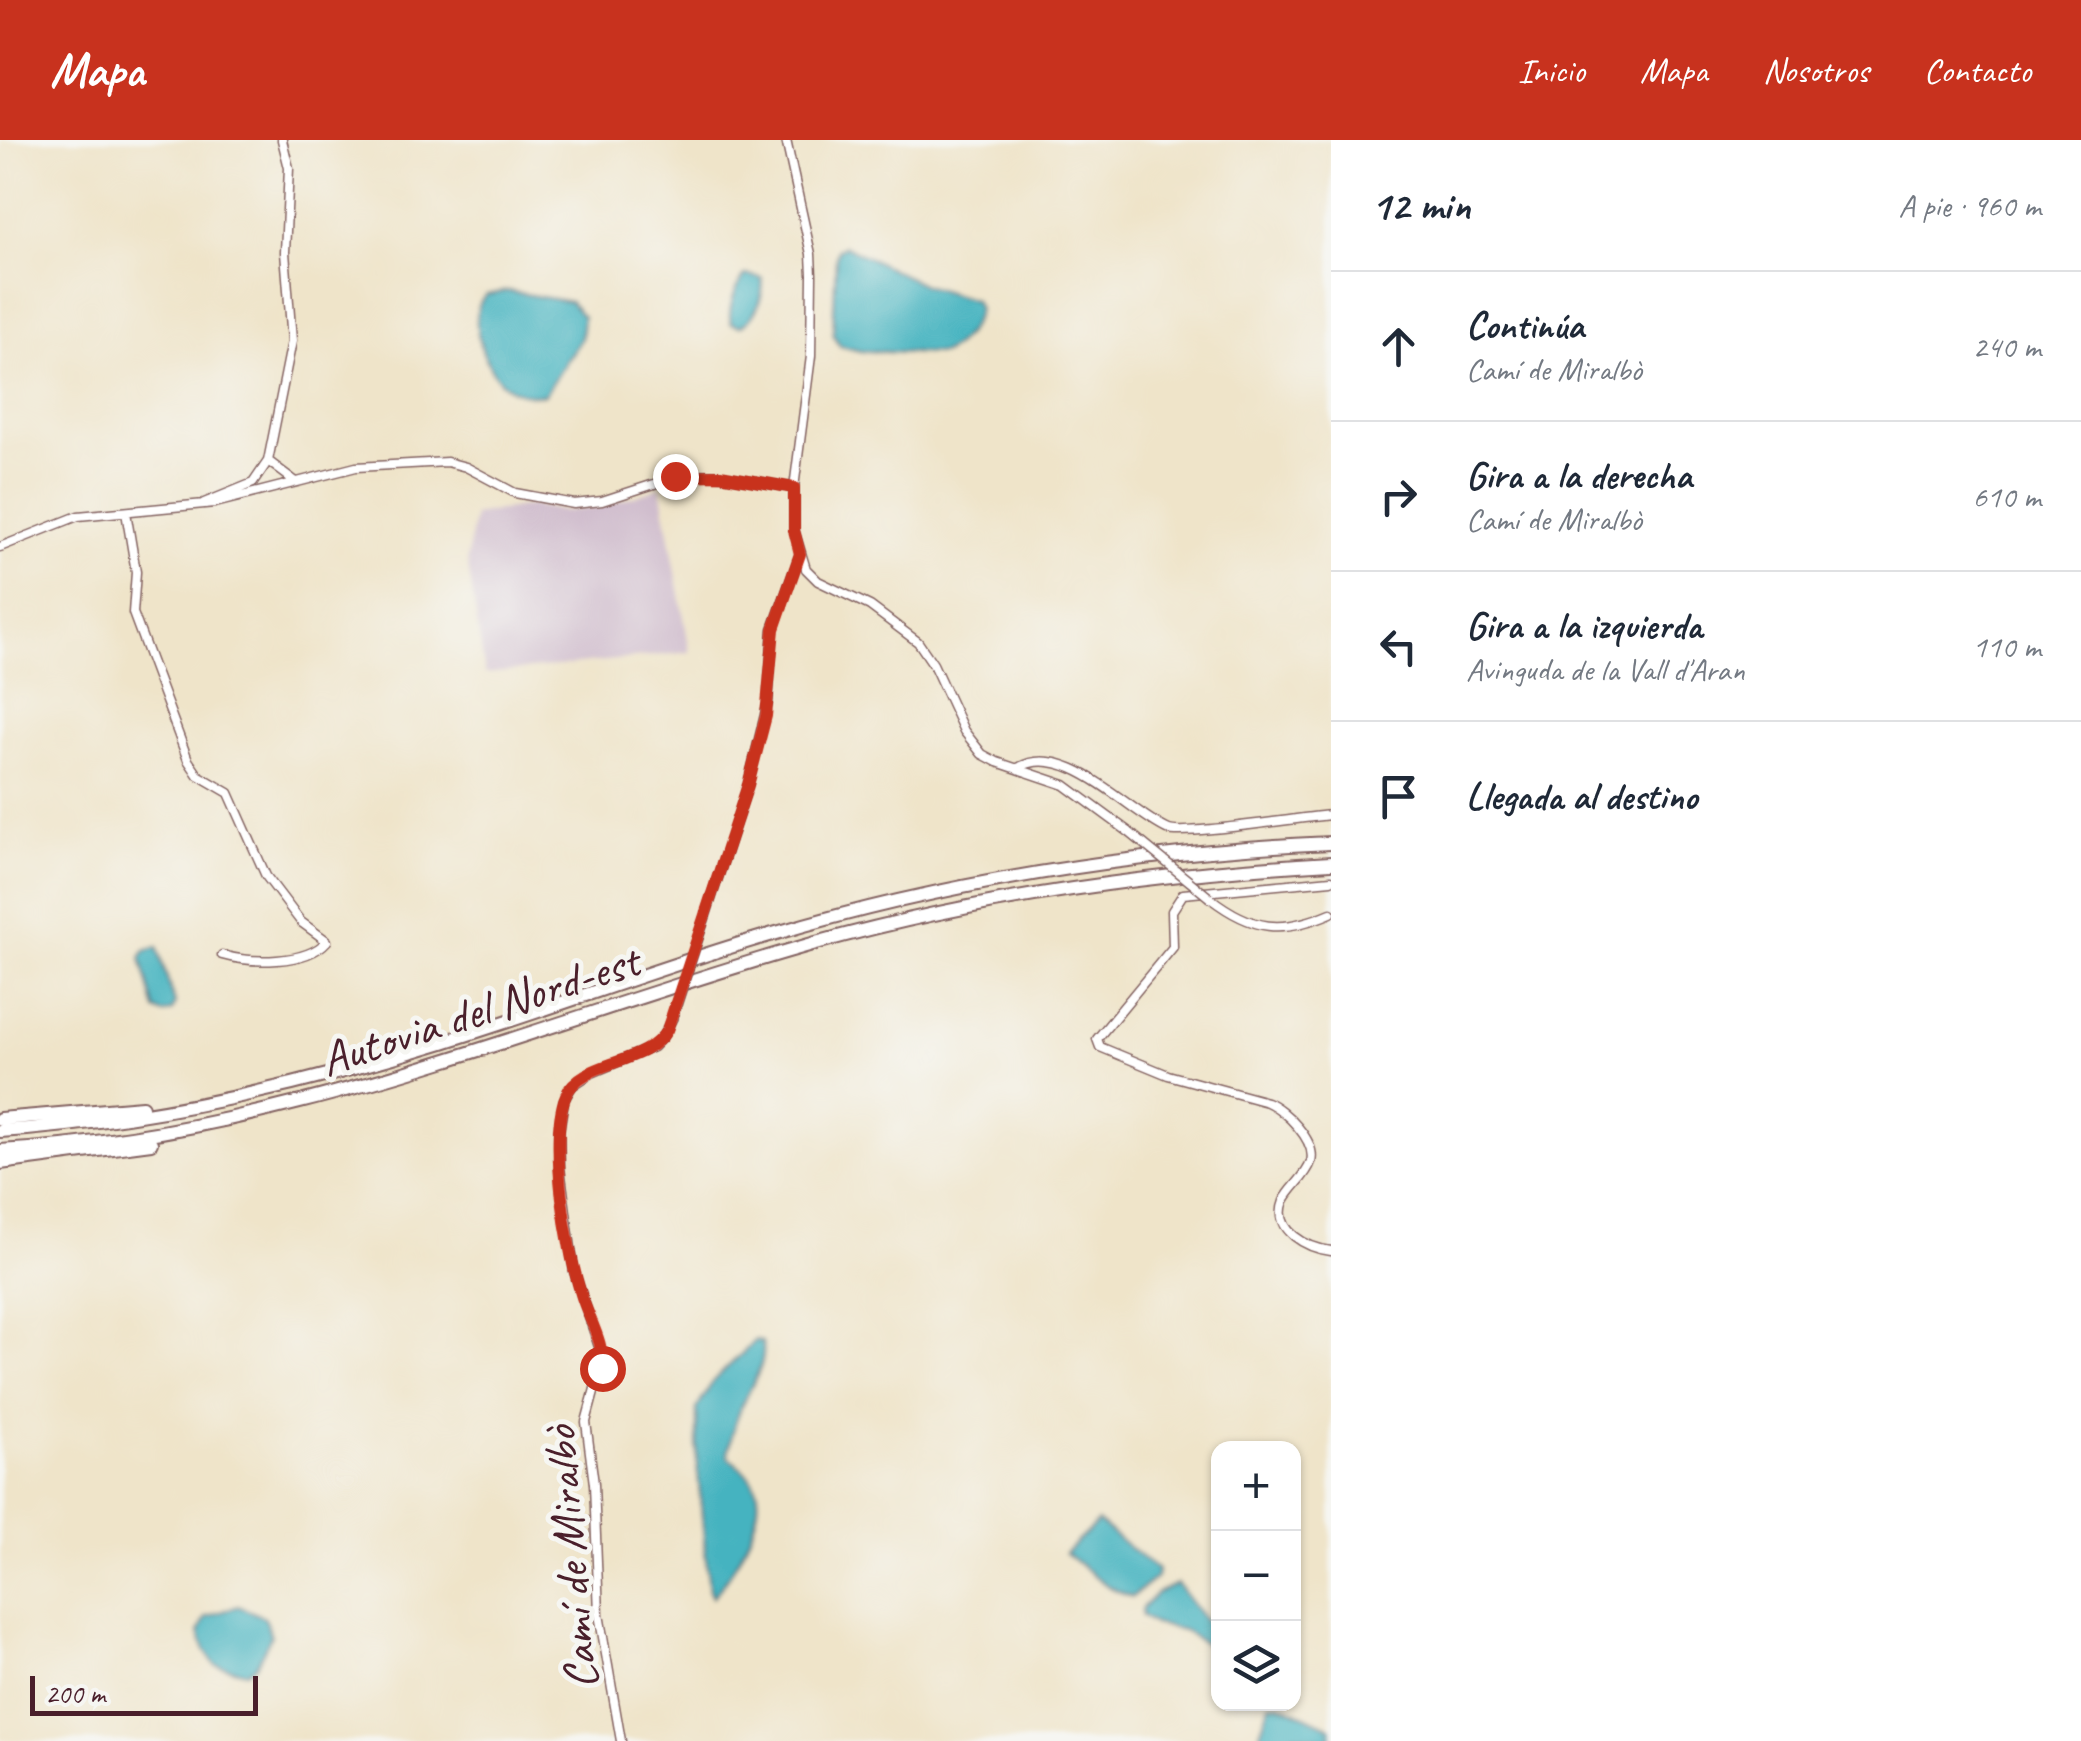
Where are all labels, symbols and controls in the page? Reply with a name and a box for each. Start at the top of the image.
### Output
text: Mapa [50,40,144,100]
text: Inicio [1518,48,1585,93]
text: Mapa [1640,48,1708,93]
text: Nosotros [1763,48,1869,93]
text: Contacto [1924,48,2031,93]
text: 12 min [1371,179,1470,232]
text: A pie · 960 m [1898,185,2041,226]
text: Continúa [1466,302,1584,349]
icon: ahead [1371,319,1426,374]
text: 240 m [1972,326,2041,367]
text: Camí de Miralbò [1466,349,1642,390]
text: Gira a la derecha [1466,452,1692,499]
route end [653,454,699,500]
icon: right [1371,469,1426,524]
text: 610 m [1972,476,2041,517]
text: Camí de Miralbò [1466,499,1642,540]
text: Gira a la izquierda [1466,602,1702,649]
icon: left [1371,619,1426,674]
text: 110 m [1972,626,2041,667]
text: Avinguda de la Vall d'Aran [1466,649,1745,690]
icon: arrive [1371,769,1426,824]
text: Llegada al destino [1466,773,1697,820]
street label: Autovia del Nord-est [313,929,650,1090]
route start [580,1346,626,1392]
street label: Camí de Miralbò [528,1421,611,1692]
map controls [1211,1441,1301,1711]
button: + [1211,1441,1301,1531]
button: − [1211,1531,1301,1621]
button: layers [1211,1621,1301,1711]
scale bar [30,1671,258,1716]
text: 200 m [45,1676,105,1711]

